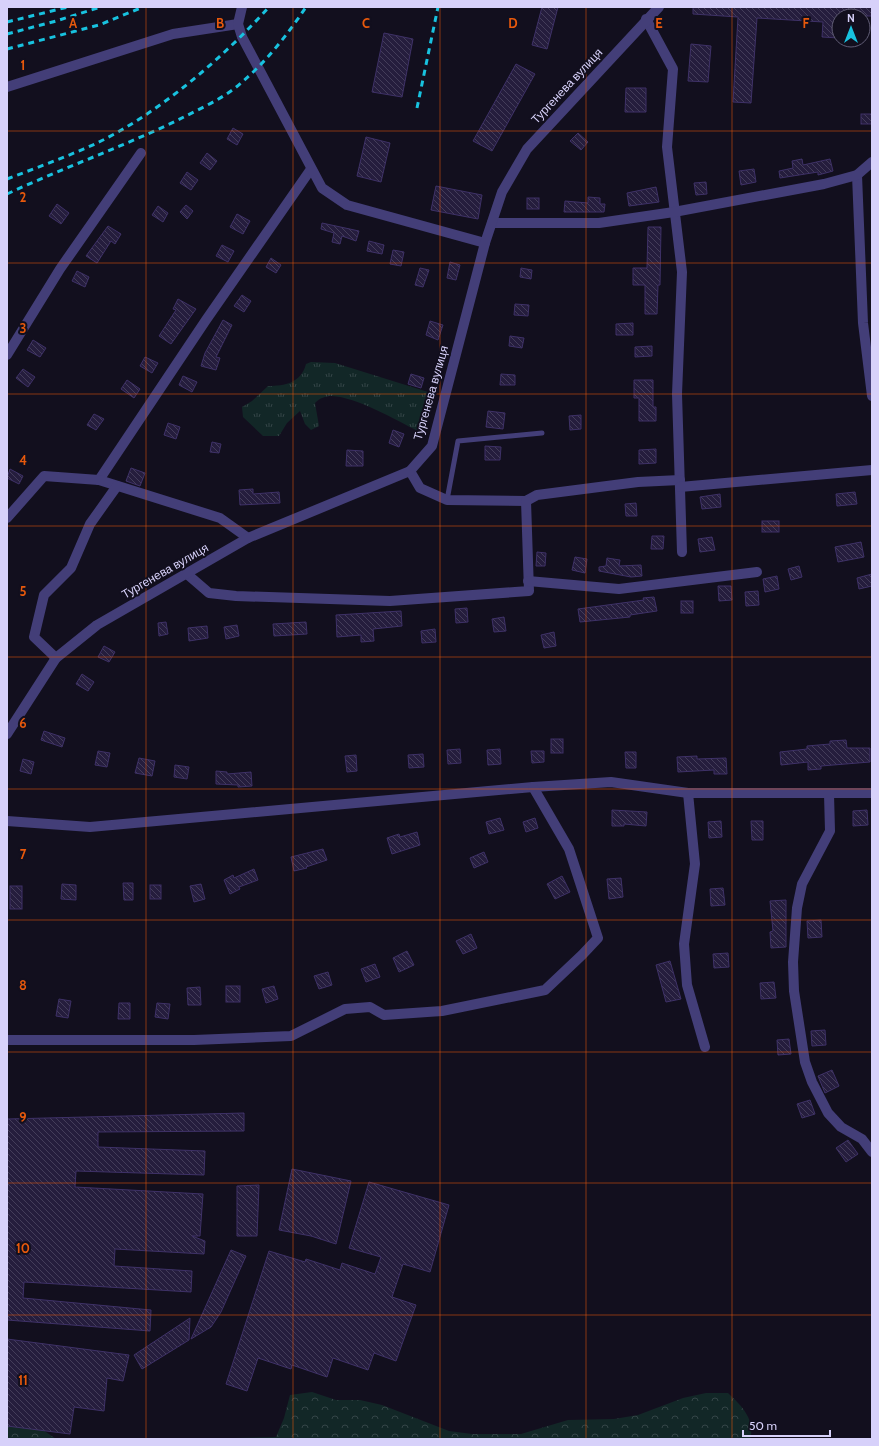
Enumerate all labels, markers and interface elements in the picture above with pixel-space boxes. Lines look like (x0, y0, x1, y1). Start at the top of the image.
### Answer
north arrow (831, 8, 871, 48)
text: N (847, 11, 855, 25)
text: A (69, 15, 78, 31)
text: B (216, 15, 224, 31)
text: C (362, 15, 370, 31)
text: D (508, 15, 518, 31)
text: E (655, 15, 663, 31)
text: F (803, 15, 810, 31)
street label: Тургенева вулиця (528, 45, 605, 127)
text: 1 (21, 57, 25, 73)
text: 2 (20, 189, 27, 205)
text: 3 (19, 320, 27, 336)
street label: Тургенева вулиця (410, 344, 451, 442)
text: 4 (19, 452, 27, 468)
street label: Тургенева вулиця (119, 540, 211, 602)
text: 5 (20, 583, 27, 599)
text: 6 (19, 715, 27, 731)
text: 7 (20, 846, 27, 862)
text: 8 (19, 977, 27, 993)
text: 9 (19, 1109, 27, 1125)
text: 10 (16, 1240, 30, 1256)
text: 11 (18, 1372, 28, 1388)
scale bar (743, 1412, 830, 1438)
text: 50 m (749, 1418, 777, 1433)

